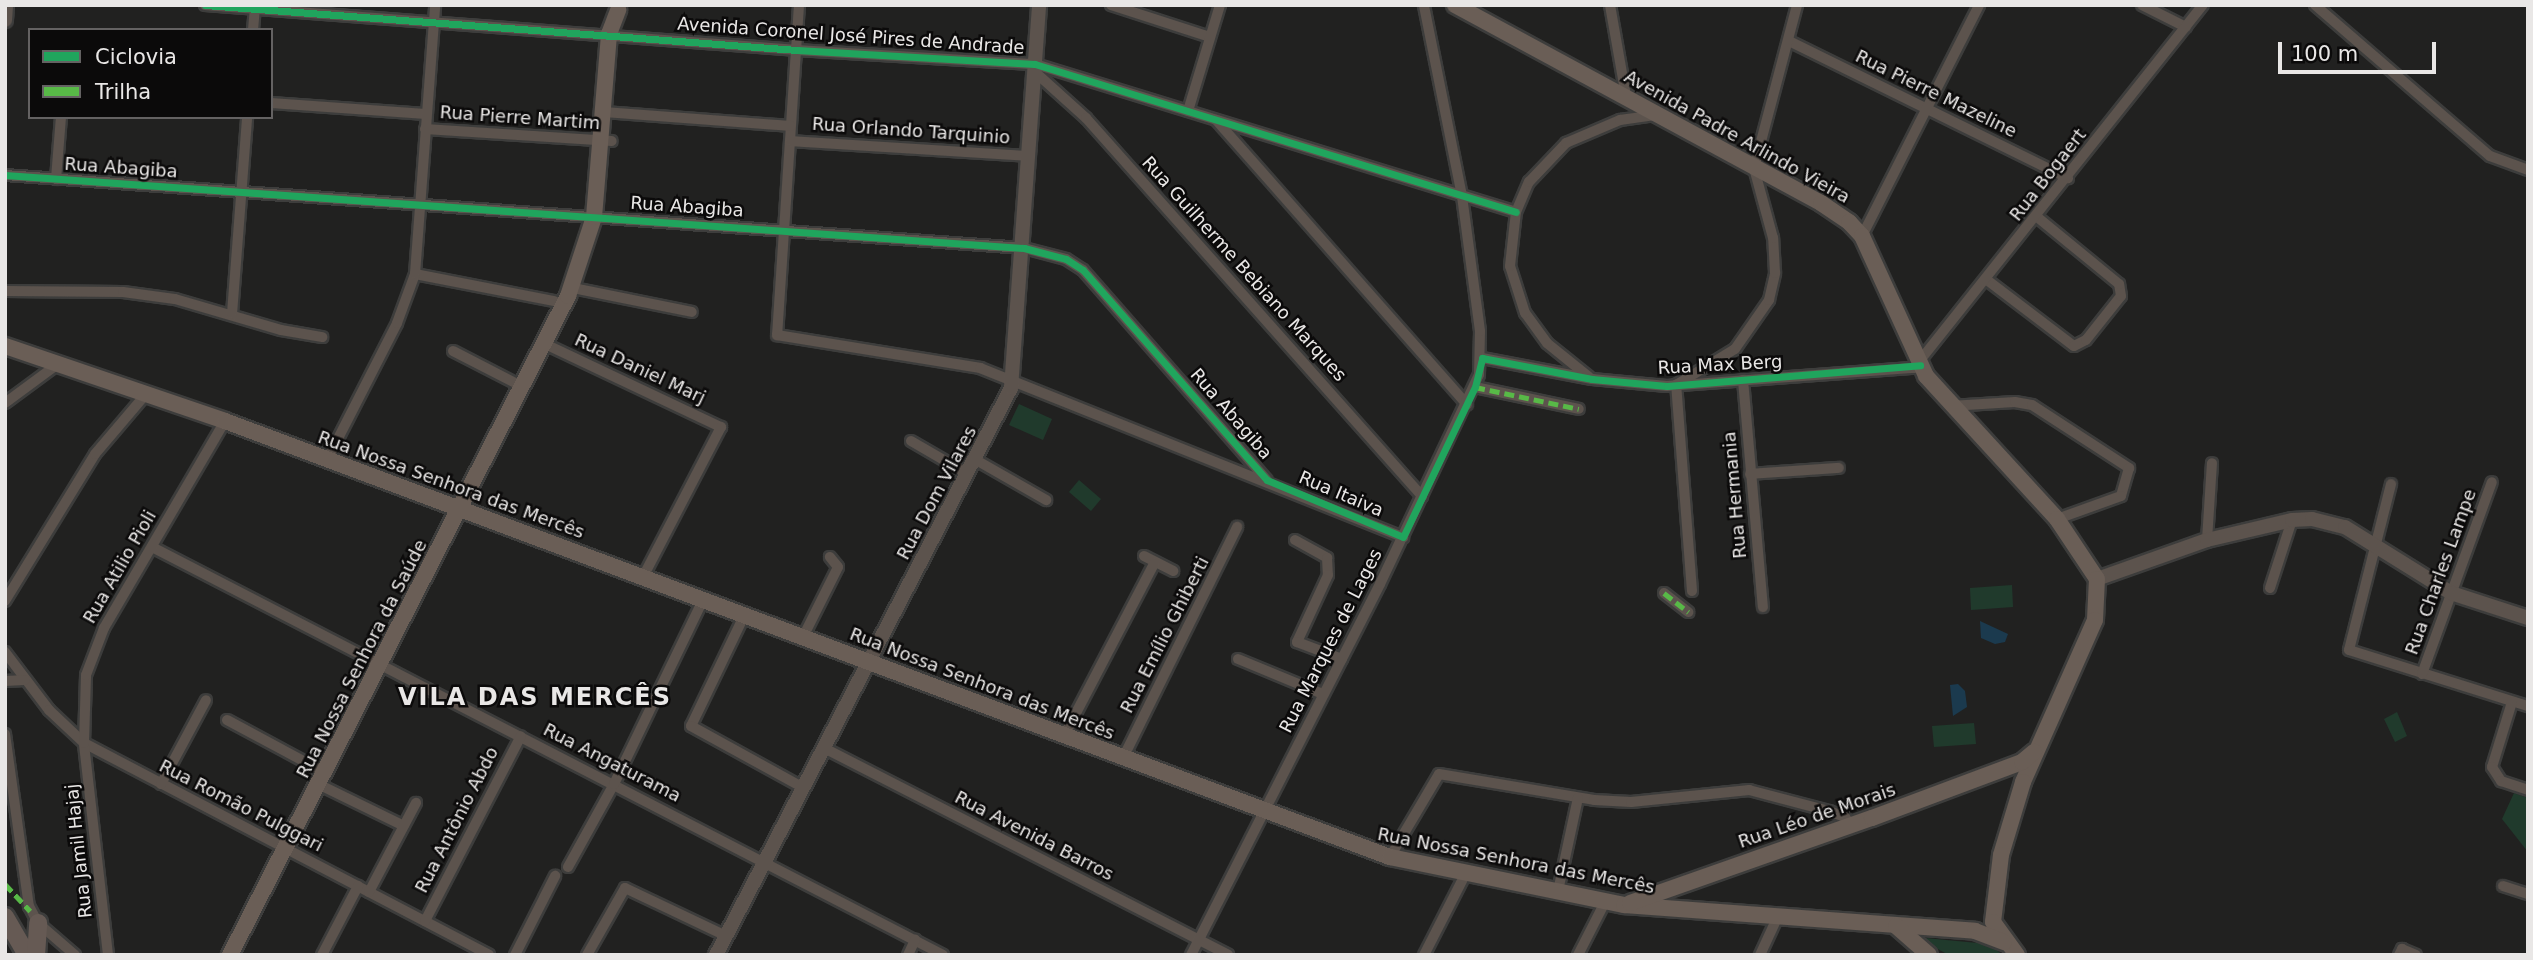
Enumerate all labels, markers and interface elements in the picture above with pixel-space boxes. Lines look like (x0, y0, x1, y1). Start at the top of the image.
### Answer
street label: Avenida Coronel José Pires de Andrade (677, 13, 1025, 59)
legend (28, 28, 273, 119)
scale bar (2281, 28, 2438, 72)
text: 100 m (2291, 42, 2358, 66)
text: Ciclovia (95, 45, 177, 69)
street label: Rua Pierre Mazeline (1852, 46, 2020, 142)
street label: Avenida Padre Arlindo Vieira (1620, 66, 1854, 208)
text: Trilha (95, 80, 151, 104)
street label: Rua Pierre Martim (439, 102, 601, 134)
street label: Rua Orlando Tarquinio (811, 113, 1011, 149)
street label: Rua Bogaert (2005, 125, 2091, 225)
street label: Rua Guilherme Bebiano Marques (1137, 152, 1351, 386)
street label: Rua Abagiba (64, 153, 178, 183)
street label: Rua Abagiba (630, 192, 744, 222)
street label: Rua Daniel Marj (571, 329, 709, 409)
street label: Rua Max Berg (1657, 351, 1783, 379)
street label: Rua Abagiba (1186, 364, 1276, 464)
street label: Rua Dom Vilares (893, 422, 981, 564)
street label: Rua Nossa Senhora das Mercês (315, 427, 587, 543)
street label: Rua Hermania (1719, 431, 1751, 559)
street label: Rua Itaiva (1295, 466, 1387, 522)
street label: Rua Charles Lampe (2401, 486, 2481, 658)
street label: Rua Atilio Pioli (79, 507, 161, 627)
street label: Rua Nossa Senhora da Saúde (292, 536, 432, 782)
street label: Rua Marques de Lages (1275, 545, 1387, 737)
street label: Rua Emílio Ghiberti (1116, 553, 1214, 717)
street label: Rua Nossa Senhora das Mercês (847, 623, 1117, 745)
district label: VILA DAS MERCÊS (400, 684, 670, 712)
street label: Rua Angaturama (540, 719, 684, 807)
street label: Rua Antônio Abdo (411, 743, 503, 897)
street label: Rua Romão Pulggari (155, 755, 327, 857)
street label: Rua Léo de Morais (1736, 779, 1898, 853)
street label: Rua Jamil Hajaj (61, 783, 97, 919)
street label: Rua Avenida Barros (951, 787, 1117, 885)
street label: Rua Nossa Senhora das Mercês (1376, 824, 1656, 898)

